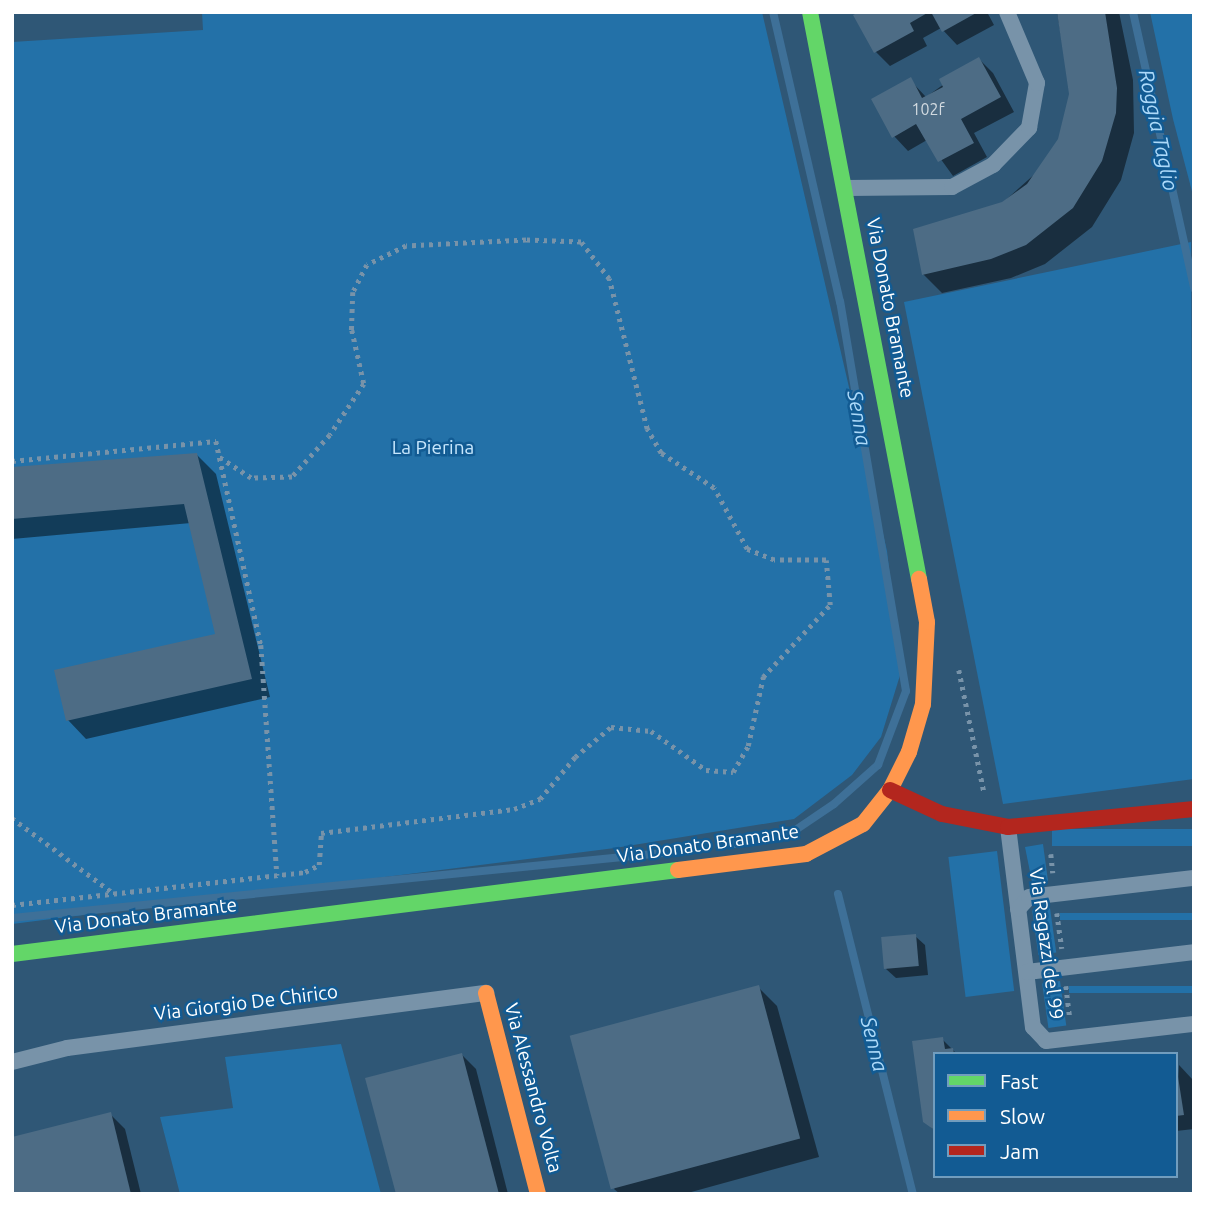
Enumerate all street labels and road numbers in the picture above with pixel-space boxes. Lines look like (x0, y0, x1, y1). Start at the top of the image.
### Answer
street label: Via Donato Bramante (861, 216, 919, 400)
street label: Via Donato Bramante (616, 820, 800, 868)
street label: Via Ragazzi del 99 (1024, 867, 1068, 1021)
street label: Via Donato Bramante (54, 894, 238, 938)
street label: Via Giorgio De Chirico (153, 980, 339, 1026)
street label: Via Alessandro Volta (499, 1001, 567, 1175)

